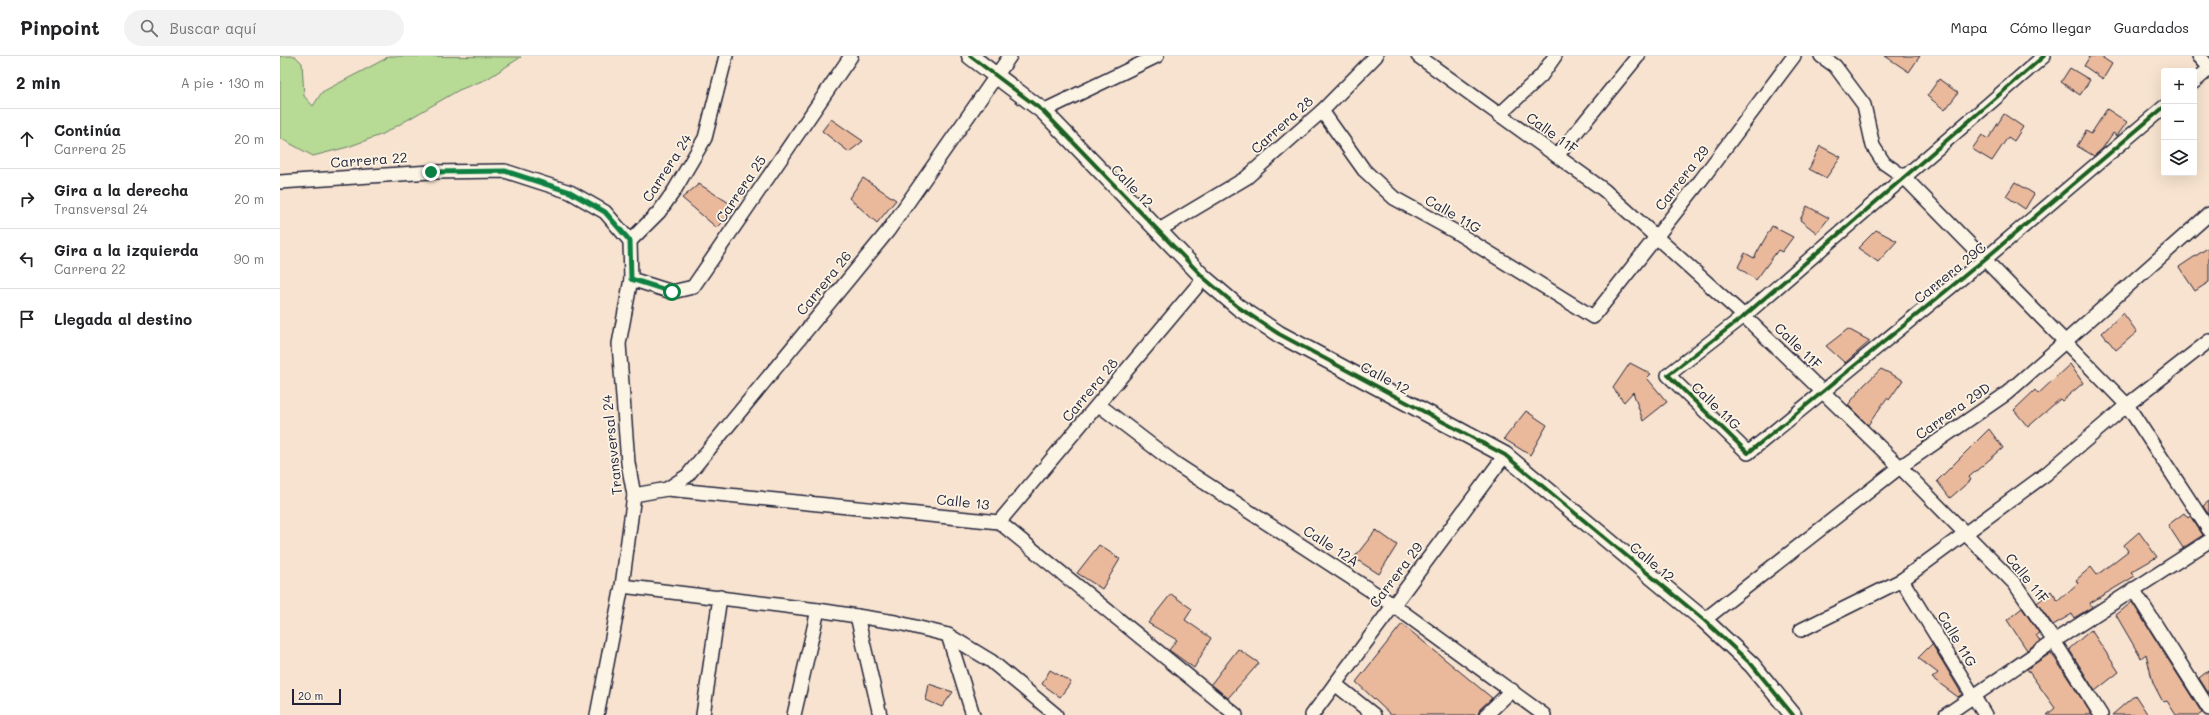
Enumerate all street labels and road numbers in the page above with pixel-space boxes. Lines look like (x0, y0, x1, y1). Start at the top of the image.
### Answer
street label: Carrera 28 (1246, 91, 1317, 158)
street label: Calle 11F (1523, 108, 1582, 158)
street label: Carrera 24 (637, 129, 696, 205)
street label: Carrera 29 (1650, 141, 1713, 214)
street label: Carrera 22 (330, 147, 408, 172)
street label: Carrera 25 (711, 151, 770, 226)
street label: Calle 12 (1107, 160, 1158, 211)
street label: Calle 11G (1422, 190, 1485, 237)
street label: Carrera 29C (1910, 238, 1990, 308)
street label: Carrera 26 (792, 246, 856, 319)
street label: Calle 11F (1770, 318, 1826, 373)
street label: Carrera 28 (1057, 354, 1122, 426)
street label: Calle 12 (1357, 357, 1413, 398)
street label: Calle 11G (1688, 377, 1745, 434)
street label: Carrera 29D (1911, 378, 1994, 443)
street label: Transversal 24 (597, 393, 626, 496)
street label: Calle 13 (936, 489, 991, 514)
street label: Calle 12A (1300, 521, 1363, 571)
street label: Calle 12 (1626, 537, 1679, 586)
street label: Carrera 29 (1365, 538, 1427, 611)
street label: Calle 11F (2001, 549, 2054, 607)
street label: Calle 11G (1933, 607, 1981, 670)

